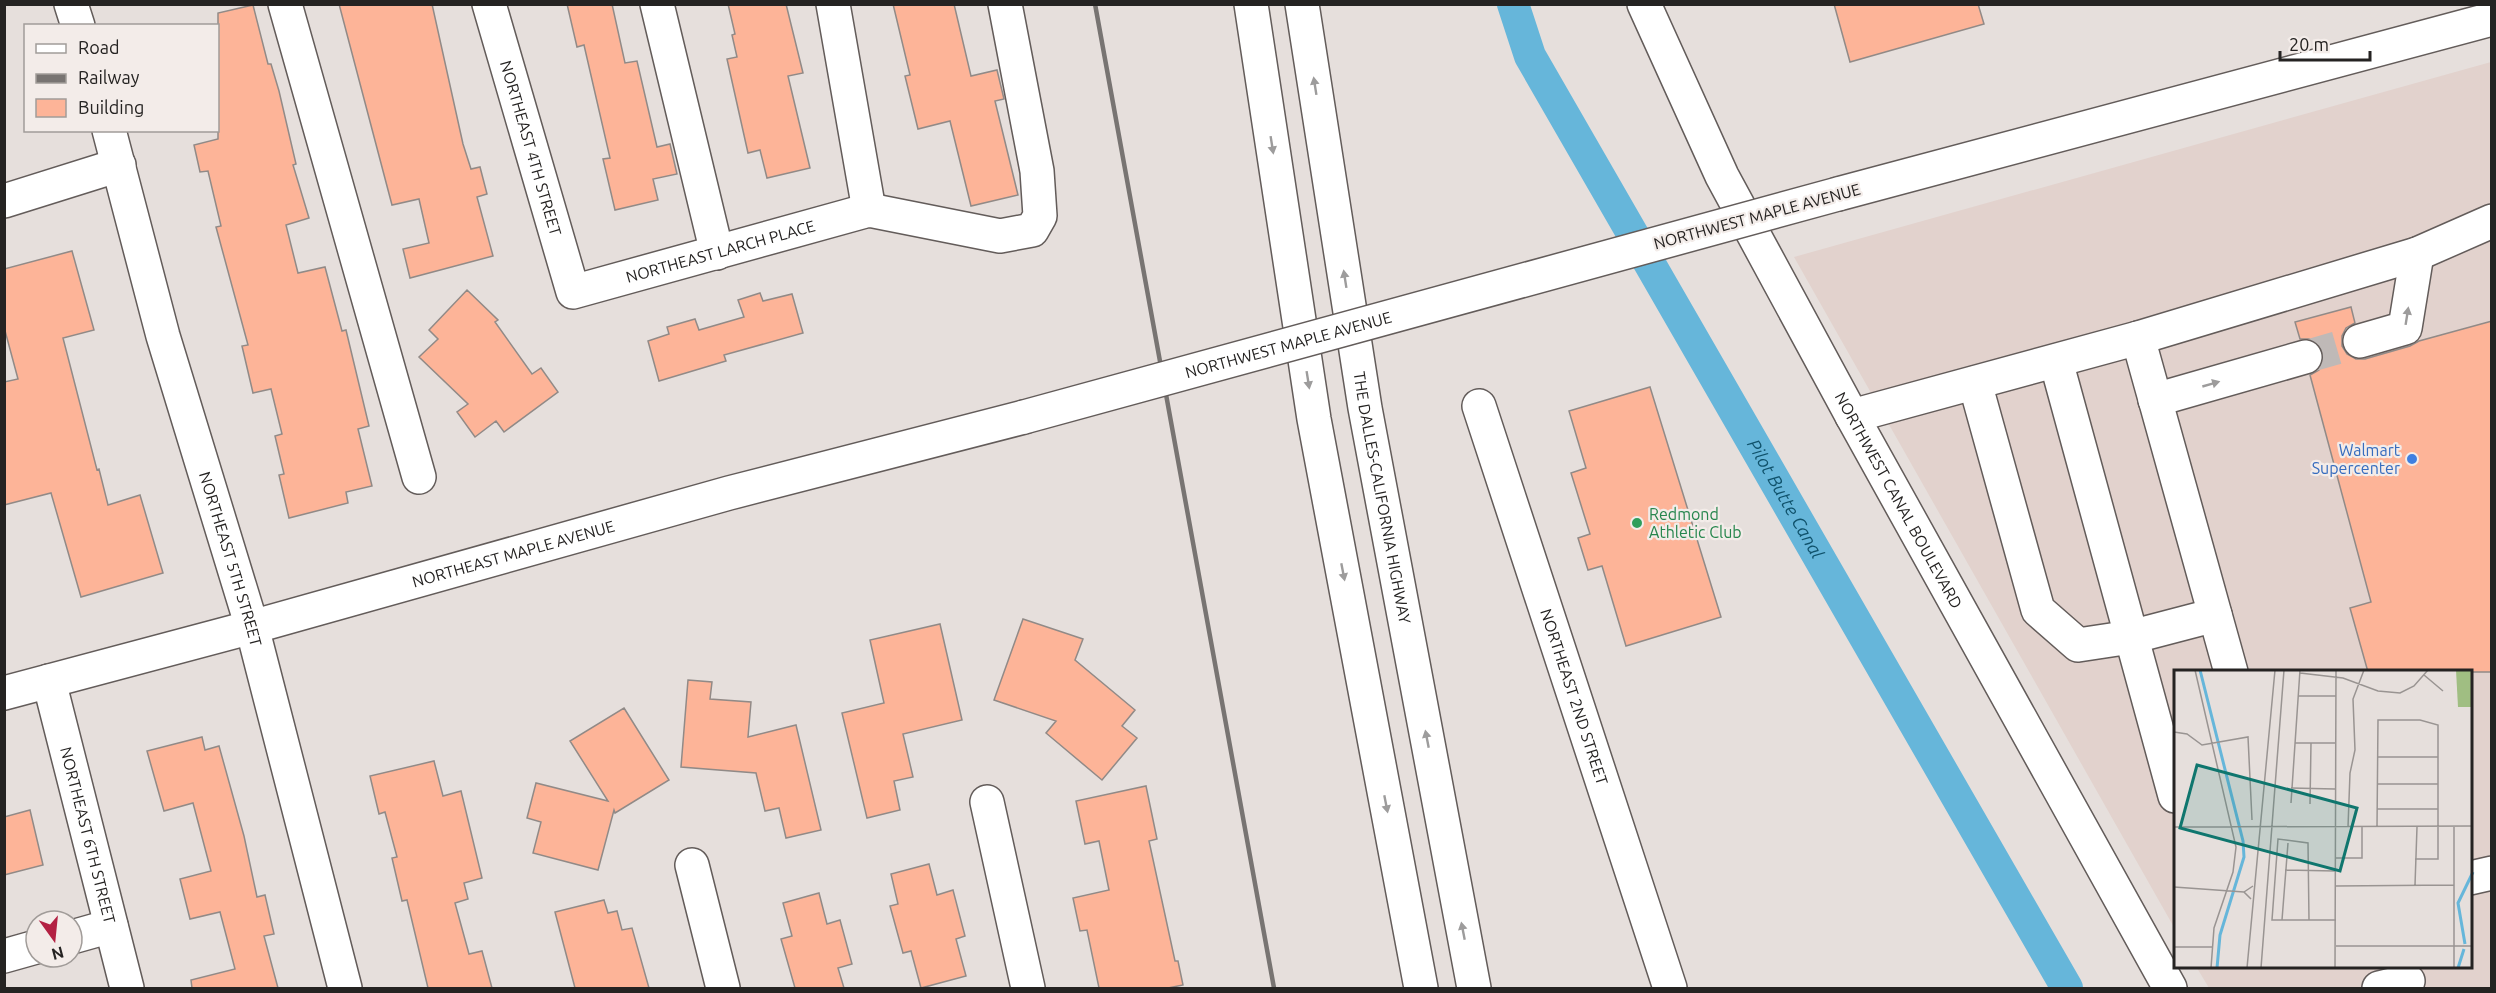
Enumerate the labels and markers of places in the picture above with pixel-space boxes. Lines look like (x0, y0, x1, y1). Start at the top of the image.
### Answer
place label: Walmart Supercenter (2312, 441, 2401, 477)
marker: Walmart Supercenter (2405, 452, 2419, 466)
place label: Redmond Athletic Club (1649, 505, 1742, 541)
marker: Redmond Athletic Club (1630, 516, 1644, 530)

